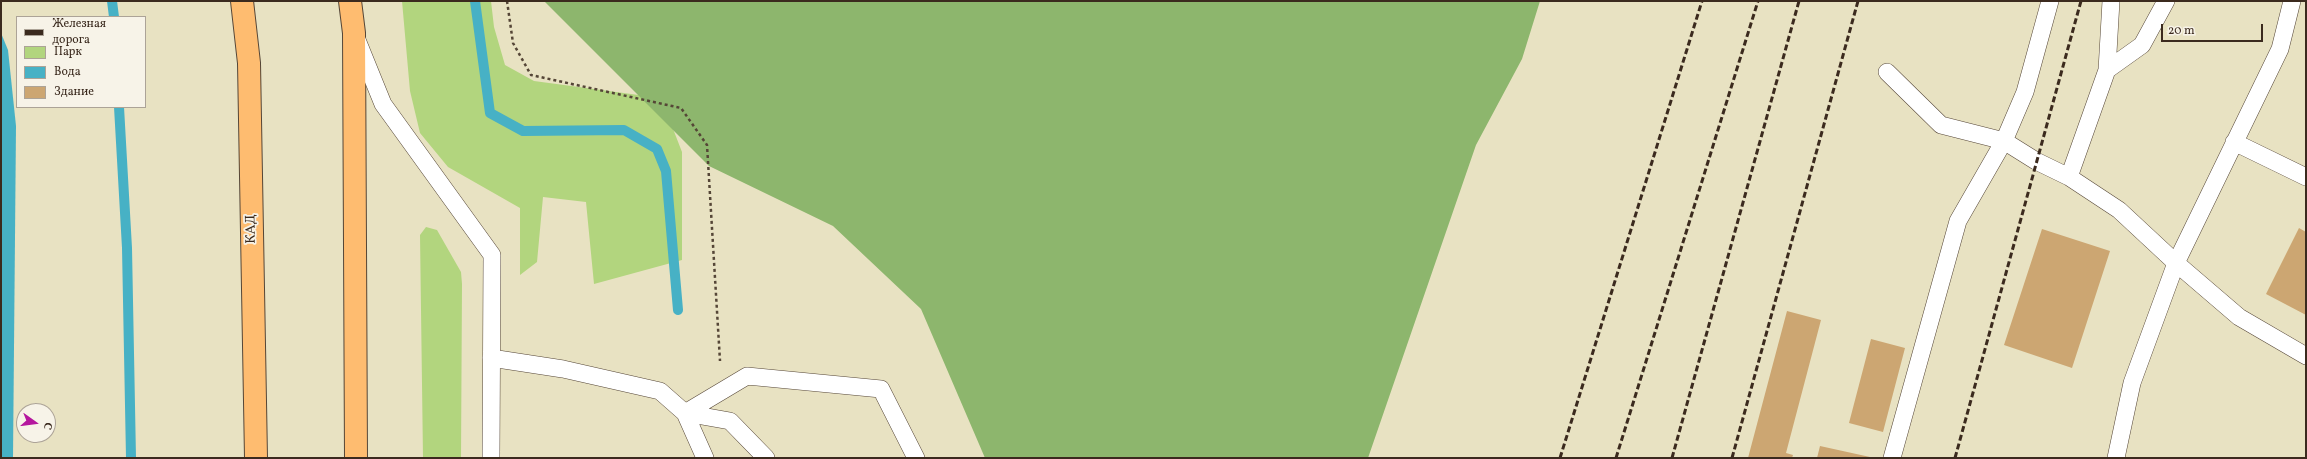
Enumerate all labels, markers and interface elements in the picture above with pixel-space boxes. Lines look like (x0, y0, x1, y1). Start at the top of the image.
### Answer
legend (16, 16, 146, 108)
text: Железная дорога (52, 16, 106, 48)
scale bar (2163, 16, 2265, 42)
text: 20 m (2168, 23, 2195, 39)
text: Парк (54, 44, 82, 60)
text: Вода (54, 64, 81, 80)
text: Здание (54, 84, 94, 100)
street label: КАД (243, 214, 261, 244)
north arrow (16, 403, 56, 443)
text: С (39, 421, 55, 431)

